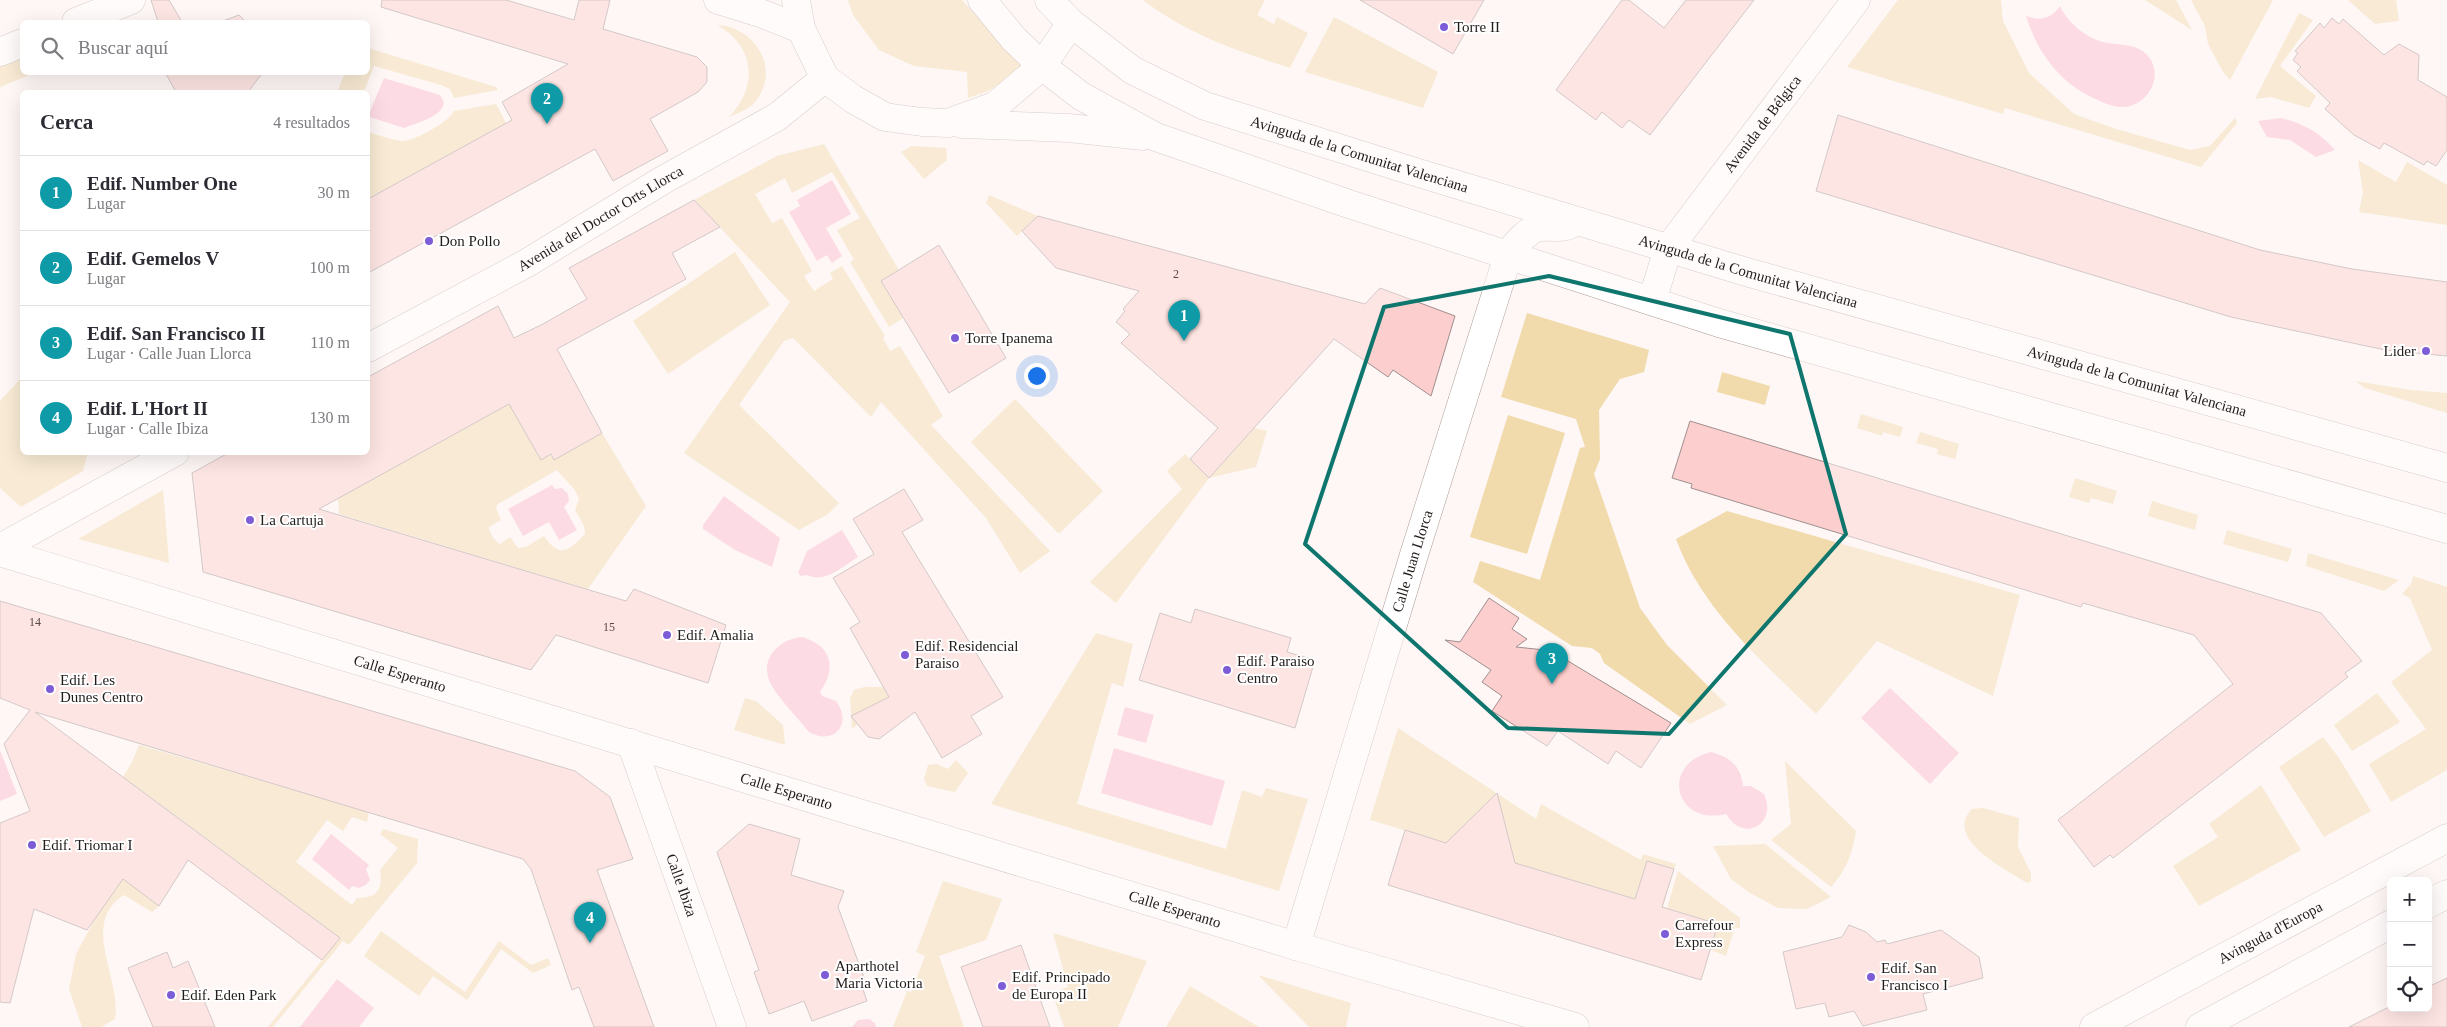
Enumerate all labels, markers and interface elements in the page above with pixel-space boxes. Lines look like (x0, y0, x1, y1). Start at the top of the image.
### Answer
place label: Torre II (1454, 19, 1500, 35)
search box (20, 20, 370, 75)
marker: Torre II (1438, 21, 1450, 33)
icon: search (38, 34, 66, 62)
text: Buscar aquí (78, 37, 168, 58)
street label: Avenida de Bélgica (1721, 72, 1804, 176)
pin: 2 (531, 83, 563, 124)
text: Cerca (40, 110, 93, 134)
street label: Avinguda de la Comunitat Valenciana (1249, 113, 1470, 196)
text: 4 resultados (273, 114, 350, 131)
street label: Avenida del Doctor Orts Llorca (515, 163, 686, 274)
text: Edif. Number One (87, 173, 237, 194)
text: 1 (52, 184, 60, 201)
text: 30 m (318, 184, 350, 201)
text: Lugar (87, 195, 125, 212)
street label: Avinguda de la Comunitat Valenciana (1637, 232, 1860, 311)
place label: Don Pollo (439, 233, 500, 249)
marker: Don Pollo (423, 235, 435, 247)
text: Edif. Gemelos V (87, 248, 219, 269)
text: 2 (52, 259, 60, 276)
text: 100 m (310, 259, 350, 276)
house number: 2 (1173, 267, 1179, 281)
text: Lugar (87, 270, 125, 287)
pin: 1 (1168, 300, 1200, 341)
text: Edif. San Francisco II (87, 323, 265, 344)
place label: Torre Ipanema (965, 330, 1053, 346)
marker: Torre Ipanema (949, 332, 961, 344)
text: 3 (52, 334, 60, 351)
text: 110 m (310, 334, 350, 351)
street label: Avinguda de la Comunitat Valenciana (2025, 343, 2249, 420)
place label: Lider (2384, 343, 2416, 359)
text: Lugar · Calle Juan Llorca (87, 345, 251, 362)
marker: Lider (2420, 345, 2432, 357)
your location (1024, 363, 1050, 389)
text: Edif. L'Hort II (87, 398, 208, 419)
text: 4 (52, 409, 60, 426)
text: 130 m (310, 409, 350, 426)
text: Lugar · Calle Ibiza (87, 420, 208, 437)
street label: Calle Juan Llorca (1389, 508, 1436, 614)
place label: La Cartuja (260, 512, 324, 528)
marker: La Cartuja (244, 514, 256, 526)
house number: 14 (29, 615, 41, 629)
house number: 15 (603, 620, 615, 634)
place label: Edif. Amalia (677, 627, 754, 643)
marker: Edif. Amalia (661, 629, 673, 641)
place label: Edif. Residencial Paraiso (915, 638, 1018, 671)
pin: 3 (1536, 643, 1568, 684)
marker: Edif. Residencial Paraiso (899, 649, 911, 661)
street label: Calle Esperanto (352, 652, 448, 695)
place label: Edif. Paraiso Centro (1237, 653, 1314, 686)
marker: Edif. Paraiso Centro (1221, 664, 1233, 676)
place label: Edif. Les Dunes Centro (60, 672, 143, 705)
marker: Edif. Les Dunes Centro (44, 683, 56, 695)
street label: Calle Esperanto (738, 770, 834, 813)
place label: Edif. Triomar I (42, 837, 132, 853)
marker: Edif. Triomar I (26, 839, 38, 851)
street label: Calle Ibiza (663, 852, 700, 919)
map controls (2387, 877, 2432, 1012)
button: + (2387, 877, 2432, 922)
street label: Calle Esperanto (1127, 888, 1223, 931)
street label: Avinguda d'Europa (2216, 898, 2325, 967)
pin: 4 (574, 902, 606, 943)
place label: Carrefour Express (1675, 917, 1733, 950)
button: − (2387, 922, 2432, 967)
marker: Carrefour Express (1659, 928, 1671, 940)
place label: Aparthotel Maria Victoria (835, 958, 923, 991)
place label: Edif. San Francisco I (1881, 960, 1948, 993)
button: locate (2387, 967, 2432, 1012)
marker: Aparthotel Maria Victoria (819, 969, 831, 981)
place label: Edif. Principado de Europa II (1012, 969, 1110, 1002)
marker: Edif. San Francisco I (1865, 971, 1877, 983)
marker: Edif. Principado de Europa II (996, 980, 1008, 992)
place label: Edif. Eden Park (181, 987, 277, 1003)
marker: Edif. Eden Park (165, 989, 177, 1001)

